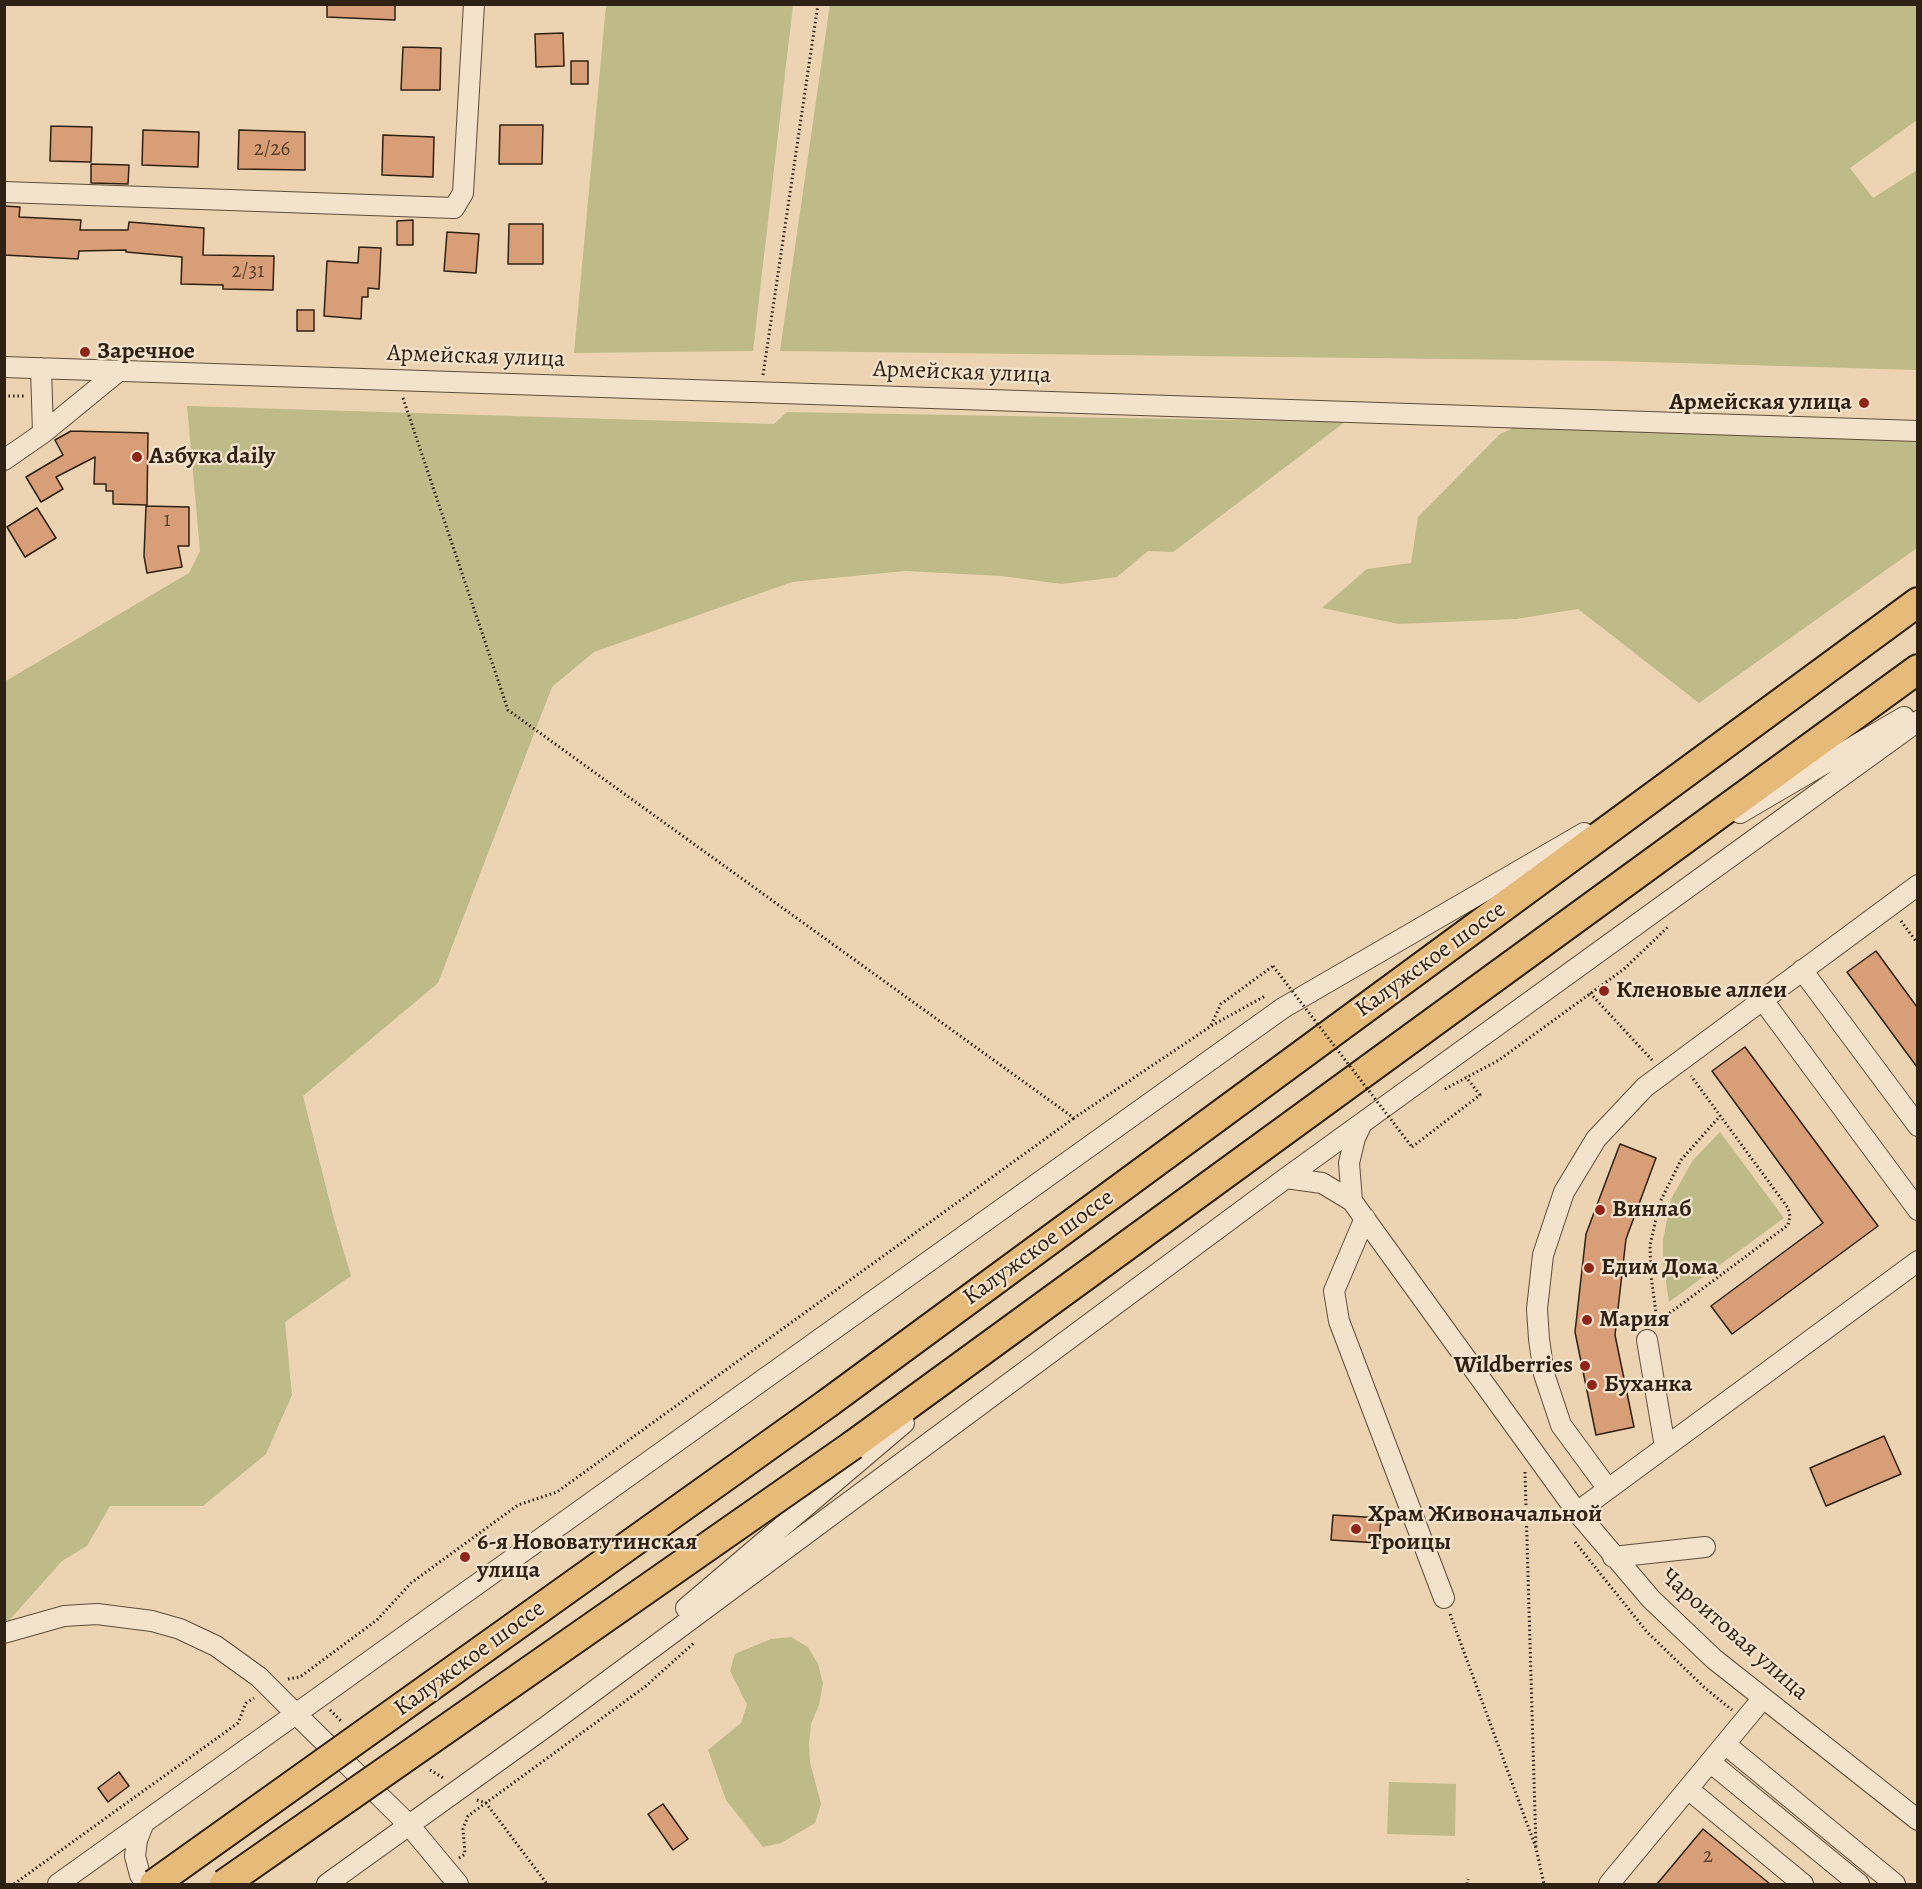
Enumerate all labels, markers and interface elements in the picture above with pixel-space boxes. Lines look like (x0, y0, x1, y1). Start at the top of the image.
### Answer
house number: 2/26 (254, 137, 290, 163)
house number: 2/31 (232, 259, 264, 285)
place label: Заречное (97, 338, 195, 366)
street label: Армейская улица (386, 339, 566, 375)
marker: Заречное (78, 345, 92, 359)
street label: Армейская улица (872, 355, 1052, 391)
place label: Армейская улица (1669, 389, 1852, 417)
marker: Армейская улица (1857, 396, 1871, 410)
place label: Азбука daily (149, 443, 275, 471)
marker: Азбука daily (130, 450, 144, 464)
house number: 1 (163, 508, 171, 534)
street label: Калужское шоссе (1350, 896, 1512, 1024)
place label: Кленовые аллеи (1616, 977, 1787, 1005)
marker: Кленовые аллеи (1597, 984, 1611, 998)
street label: Калужское шоссе (958, 1184, 1120, 1312)
place label: Винлаб (1612, 1196, 1692, 1224)
marker: Винлаб (1593, 1203, 1607, 1217)
place label: Едим Дома (1601, 1254, 1718, 1282)
marker: Едим Дома (1582, 1261, 1596, 1275)
place label: Мария (1599, 1306, 1670, 1334)
marker: Мария (1580, 1313, 1594, 1327)
place label: Wildberries (1454, 1352, 1573, 1380)
marker: Wildberries (1578, 1359, 1592, 1373)
place label: Буханка (1604, 1371, 1692, 1399)
marker: Буханка (1585, 1378, 1599, 1392)
place label: Храм Живоначальной Троицы (1368, 1501, 1602, 1557)
marker: Храм Живоначальной Троицы (1349, 1522, 1363, 1536)
place label: 6-я Нововатутинская улица (477, 1529, 697, 1585)
marker: 6-я Нововатутинская улица (458, 1550, 472, 1564)
street label: Чароитовая улица (1654, 1563, 1814, 1707)
street label: Калужское шоссе (389, 1595, 551, 1723)
house number: 2 (1703, 1844, 1713, 1870)

